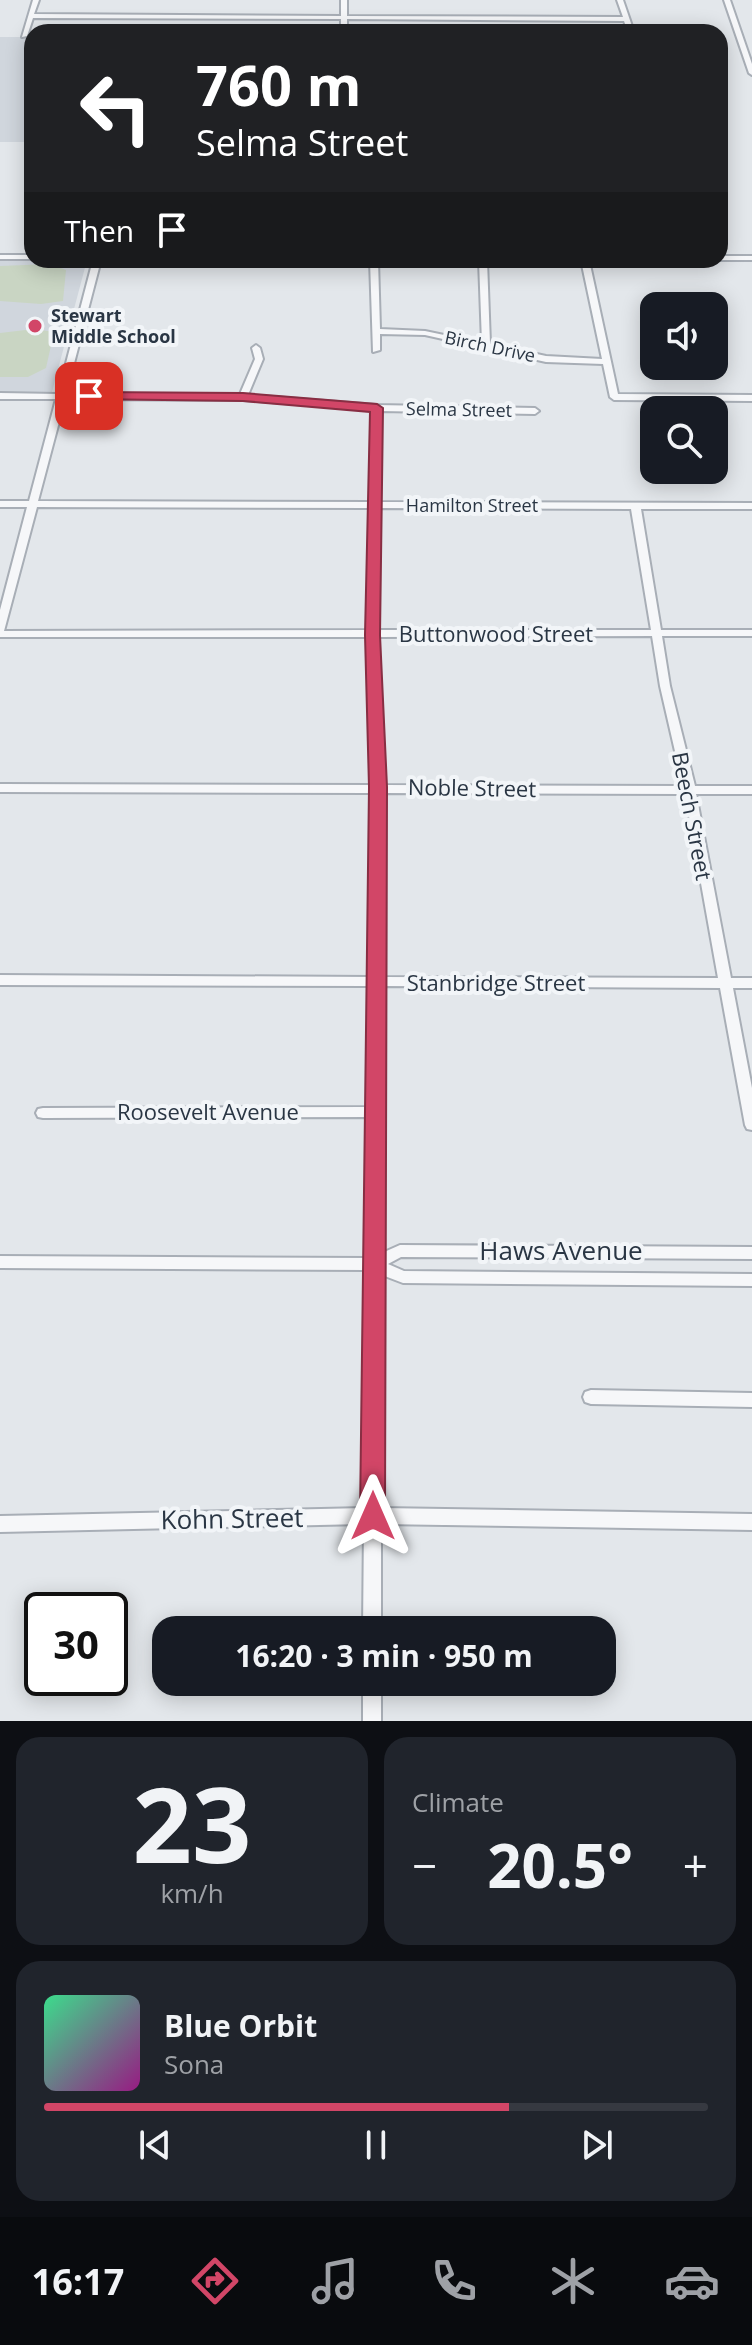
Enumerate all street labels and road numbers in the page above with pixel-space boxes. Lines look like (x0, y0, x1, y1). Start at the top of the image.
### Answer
street label: Birch Drive (443, 325, 538, 367)
street label: Selma Street (406, 396, 512, 422)
street label: Hamilton Street (406, 493, 538, 517)
street label: Buttonwood Street (399, 618, 593, 648)
street label: Beech Street (666, 749, 720, 883)
street label: Noble Street (408, 771, 537, 803)
street label: Stanbridge Street (407, 967, 585, 997)
street label: Roosevelt Avenue (117, 1096, 299, 1126)
street label: Haws Avenue (479, 1232, 643, 1268)
street label: Kohn Street (160, 1499, 304, 1537)

